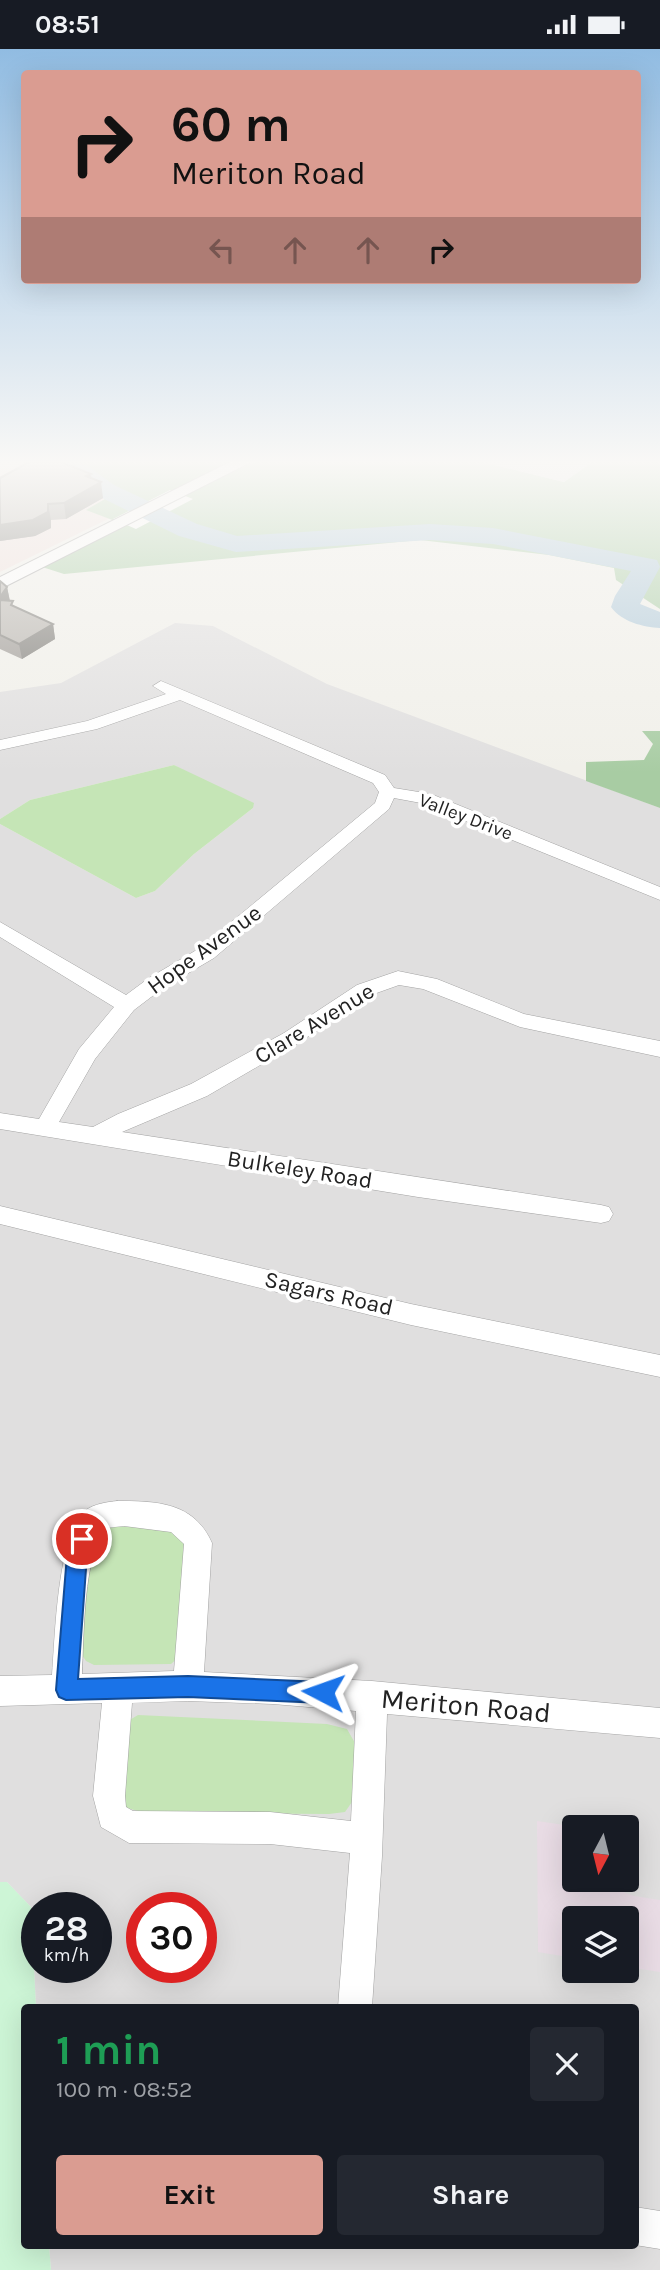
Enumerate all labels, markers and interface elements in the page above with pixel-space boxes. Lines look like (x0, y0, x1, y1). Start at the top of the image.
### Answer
text: 08:51 (35, 9, 100, 40)
text: 60 m (171, 96, 291, 153)
icon: right (56, 98, 147, 189)
text: Meriton Road (171, 155, 366, 192)
icon: left (203, 231, 241, 269)
icon: ahead (276, 231, 314, 269)
icon: ahead (349, 231, 387, 269)
icon: right (422, 231, 460, 269)
street label: Valley Drive (416, 789, 516, 845)
street label: Hope Avenue (142, 899, 267, 1000)
street label: Clare Avenue (250, 977, 379, 1070)
street label: Bulkeley Road (225, 1145, 375, 1194)
street label: Sagars Road (262, 1266, 396, 1321)
pin (52, 1509, 112, 1569)
icon: arrive (63, 1520, 101, 1558)
position arrow (286, 1655, 360, 1729)
street label: Meriton Road (380, 1682, 552, 1729)
north arrow (562, 1815, 639, 1892)
map controls (562, 1815, 639, 1983)
speed limit sign: 30 (126, 1892, 217, 1983)
button: layers (562, 1906, 639, 1983)
text: 28 (45, 1908, 88, 1949)
text: km/h (44, 1944, 89, 1966)
text: 1 min (56, 2025, 161, 2075)
button: close (530, 2027, 604, 2101)
text: 100 m · 08:52 (56, 2076, 192, 2103)
button: Exit (56, 2155, 323, 2235)
button: Share (337, 2155, 604, 2235)

